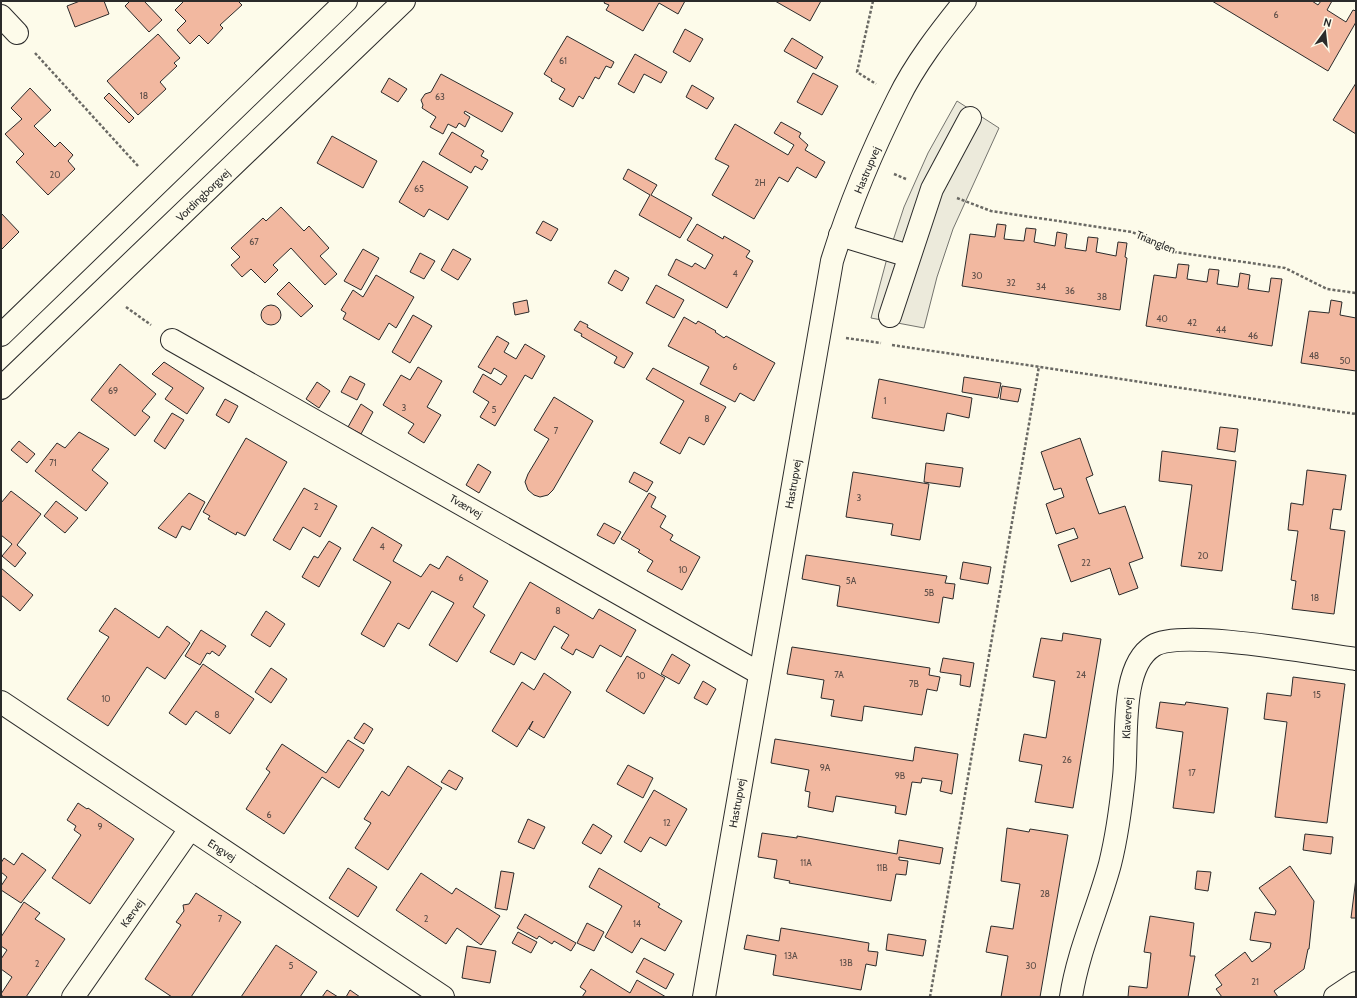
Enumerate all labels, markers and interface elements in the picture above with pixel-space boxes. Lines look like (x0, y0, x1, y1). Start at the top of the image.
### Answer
house number: 6 (1273, 9, 1279, 20)
north arrow (1305, 12, 1345, 52)
text: N (1322, 15, 1333, 30)
house number: 61 (559, 55, 567, 66)
house number: 18 (140, 90, 148, 101)
house number: 63 (435, 91, 445, 102)
street label: Hastrupvej (851, 144, 883, 196)
street label: Vordingborgvej (173, 166, 233, 224)
house number: 20 (50, 169, 61, 180)
house number: 2H (754, 177, 766, 188)
house number: 65 (414, 183, 424, 194)
street label: Trianglen (1134, 227, 1178, 257)
house number: 67 (249, 236, 259, 247)
house number: 4 (732, 268, 738, 279)
house number: 30 (971, 270, 983, 281)
house number: 32 (1006, 277, 1016, 288)
house number: 34 (1036, 281, 1046, 292)
house number: 36 (1065, 285, 1075, 296)
house number: 38 (1097, 291, 1107, 302)
house number: 40 (1156, 313, 1168, 324)
house number: 42 (1187, 317, 1197, 328)
house number: 44 (1216, 324, 1226, 335)
house number: 46 (1248, 330, 1258, 341)
house number: 48 (1309, 350, 1319, 361)
house number: 50 (1339, 355, 1351, 366)
house number: 6 (732, 361, 738, 372)
house number: 69 (108, 385, 118, 396)
house number: 1 (884, 395, 887, 406)
house number: 3 (402, 402, 407, 413)
house number: 5 (492, 404, 497, 415)
house number: 8 (704, 413, 710, 424)
house number: 7 (554, 425, 559, 436)
house number: 71 (49, 457, 57, 468)
street label: Hastrupvej (782, 458, 804, 510)
street label: Tværvej (447, 491, 485, 521)
house number: 3 (857, 492, 862, 503)
house number: 2 (314, 501, 319, 512)
house number: 4 (379, 541, 385, 552)
house number: 20 (1198, 550, 1209, 561)
house number: 22 (1081, 557, 1091, 568)
house number: 10 (678, 564, 688, 575)
house number: 6 (458, 572, 464, 583)
house number: 5A (846, 575, 857, 586)
house number: 5B (924, 587, 935, 598)
house number: 18 (1311, 592, 1319, 603)
house number: 8 (555, 605, 561, 616)
house number: 7A (834, 669, 844, 680)
house number: 24 (1076, 669, 1086, 680)
house number: 10 (636, 670, 646, 681)
house number: 7B (909, 678, 920, 689)
house number: 15 (1313, 689, 1321, 700)
house number: 10 (101, 693, 111, 704)
street label: Klavervej (1119, 697, 1135, 739)
house number: 8 (214, 709, 220, 720)
house number: 26 (1062, 754, 1072, 765)
house number: 9A (820, 762, 831, 773)
house number: 17 (1188, 767, 1196, 778)
house number: 9B (895, 770, 906, 781)
street label: Hastrupvej (726, 777, 748, 829)
house number: 6 (266, 809, 272, 820)
house number: 12 (663, 817, 671, 828)
house number: 9 (97, 821, 103, 832)
street label: Engvej (205, 836, 239, 864)
house number: 11A (800, 857, 812, 868)
house number: 11B (876, 862, 888, 873)
house number: 28 (1040, 888, 1050, 899)
street label: Kærvej (117, 896, 147, 930)
house number: 7 (218, 913, 223, 924)
house number: 2 (424, 913, 429, 924)
house number: 14 (633, 918, 641, 929)
house number: 13A (784, 950, 798, 961)
house number: 13B (839, 957, 853, 968)
house number: 2 (35, 958, 40, 969)
house number: 5 (289, 960, 294, 971)
house number: 30 (1025, 960, 1037, 971)
house number: 21 (1251, 976, 1259, 987)

